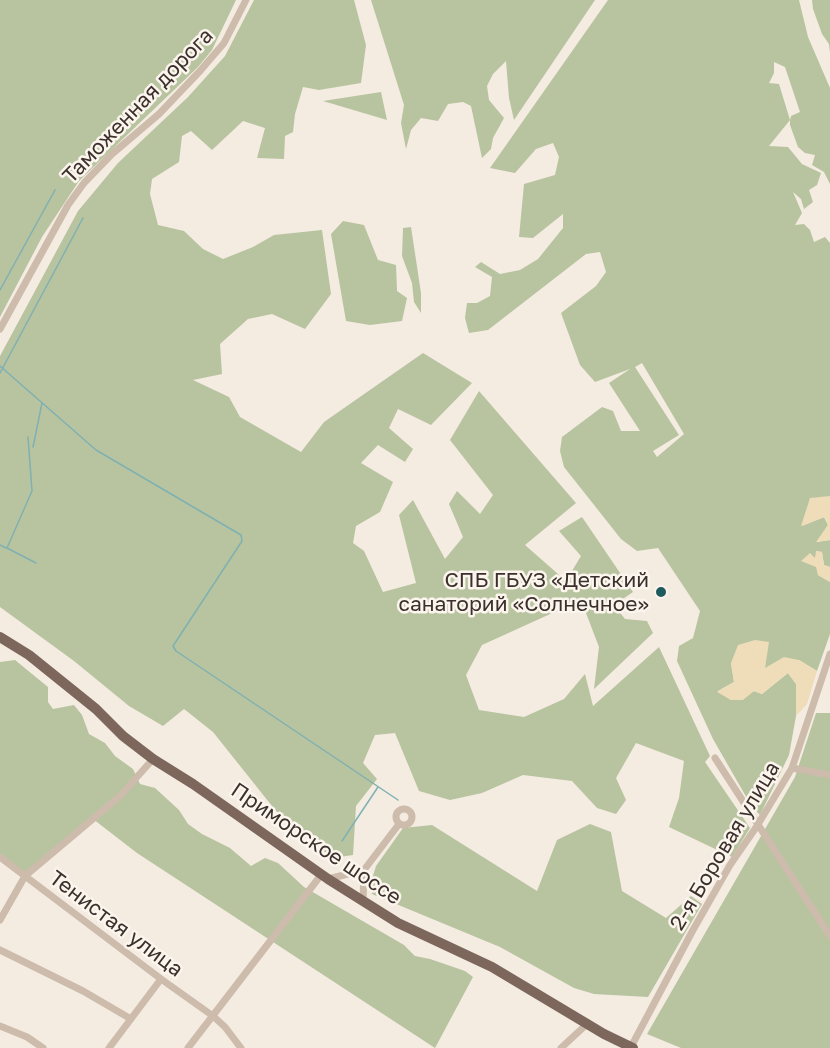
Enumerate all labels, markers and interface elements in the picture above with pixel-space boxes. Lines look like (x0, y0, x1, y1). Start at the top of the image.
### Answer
street label: Таможенная дорога (58, 23, 218, 189)
place label: СПБ ГБУЗ «Детский санаторий «Солнечное» (398, 567, 649, 617)
marker: СПБ ГБУЗ «Детский санаторий «Солнечное» (654, 585, 668, 599)
street label: 2-я Боровая улица (665, 757, 785, 935)
street label: Приморское шоссе (226, 778, 406, 910)
street label: Тенистая улица (44, 866, 188, 982)

